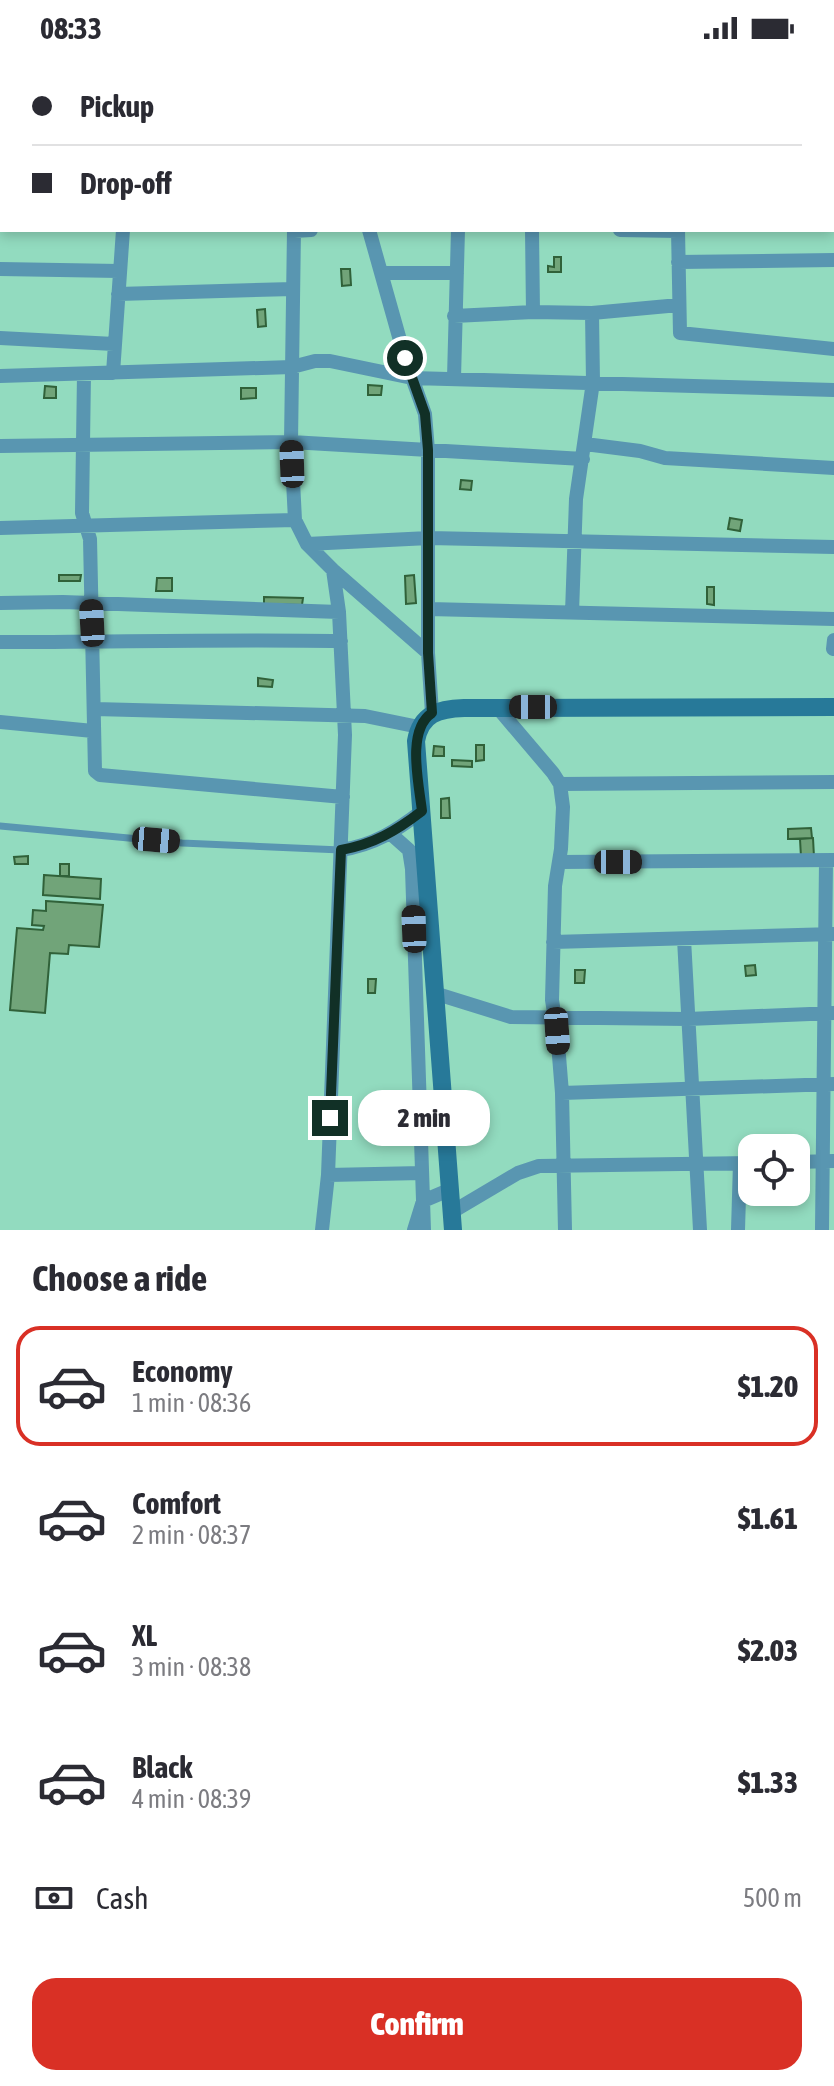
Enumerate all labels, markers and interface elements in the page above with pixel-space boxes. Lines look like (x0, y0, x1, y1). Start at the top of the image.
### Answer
text: 08:33 (40, 11, 102, 45)
text: Pickup (80, 89, 154, 123)
text: Drop-off (80, 166, 172, 200)
route start (387, 340, 423, 376)
car (279, 440, 305, 488)
car (79, 598, 105, 648)
car (509, 695, 557, 719)
car (131, 826, 181, 854)
car (594, 850, 642, 874)
car (401, 905, 427, 953)
car (543, 1006, 571, 1056)
callout: 2 min (358, 1090, 490, 1146)
route end (312, 1100, 348, 1136)
text: 2 min (397, 1103, 451, 1133)
map controls (738, 1134, 810, 1206)
button: locate (738, 1134, 810, 1206)
text: Choose a ride (32, 1257, 207, 1299)
icon: car (36, 1350, 108, 1422)
text: Economy (132, 1354, 233, 1388)
text: $1.20 (738, 1369, 798, 1403)
text: 1 min · 08:36 (132, 1388, 251, 1418)
icon: car (36, 1482, 108, 1554)
text: Comfort (132, 1486, 221, 1520)
text: $1.61 (738, 1501, 798, 1535)
text: 2 min · 08:37 (132, 1520, 251, 1550)
icon: car (36, 1614, 108, 1686)
text: XL (132, 1618, 157, 1652)
text: $2.03 (738, 1633, 798, 1667)
text: 3 min · 08:38 (132, 1652, 251, 1682)
icon: car (36, 1746, 108, 1818)
text: Black (132, 1750, 192, 1784)
text: $1.33 (738, 1765, 798, 1799)
text: 4 min · 08:39 (132, 1784, 251, 1814)
icon: cash (32, 1876, 76, 1920)
text: Cash (96, 1881, 149, 1915)
text: 500 m (743, 1883, 802, 1913)
button: Confirm (32, 1978, 802, 2070)

